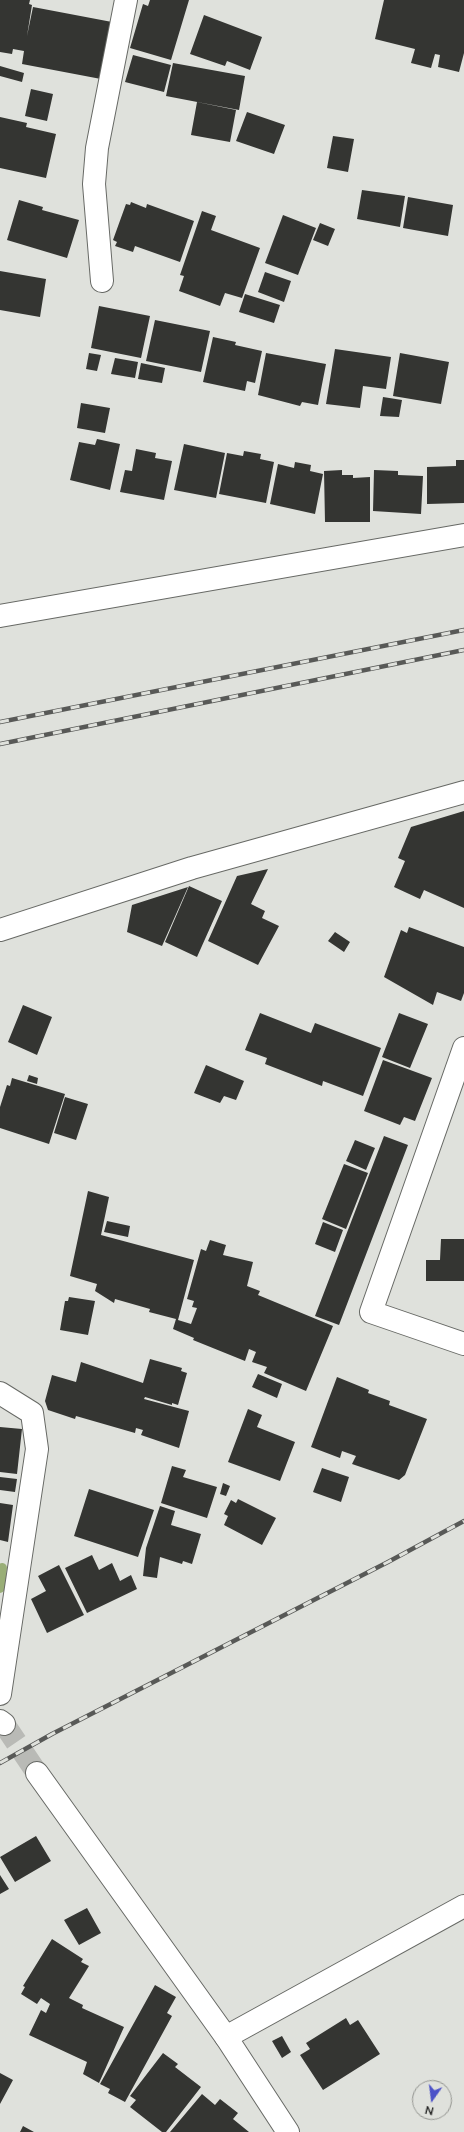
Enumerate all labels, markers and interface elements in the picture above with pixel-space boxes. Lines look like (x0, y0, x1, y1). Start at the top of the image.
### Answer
north arrow (412, 2080, 452, 2120)
text: N (424, 2104, 435, 2118)

